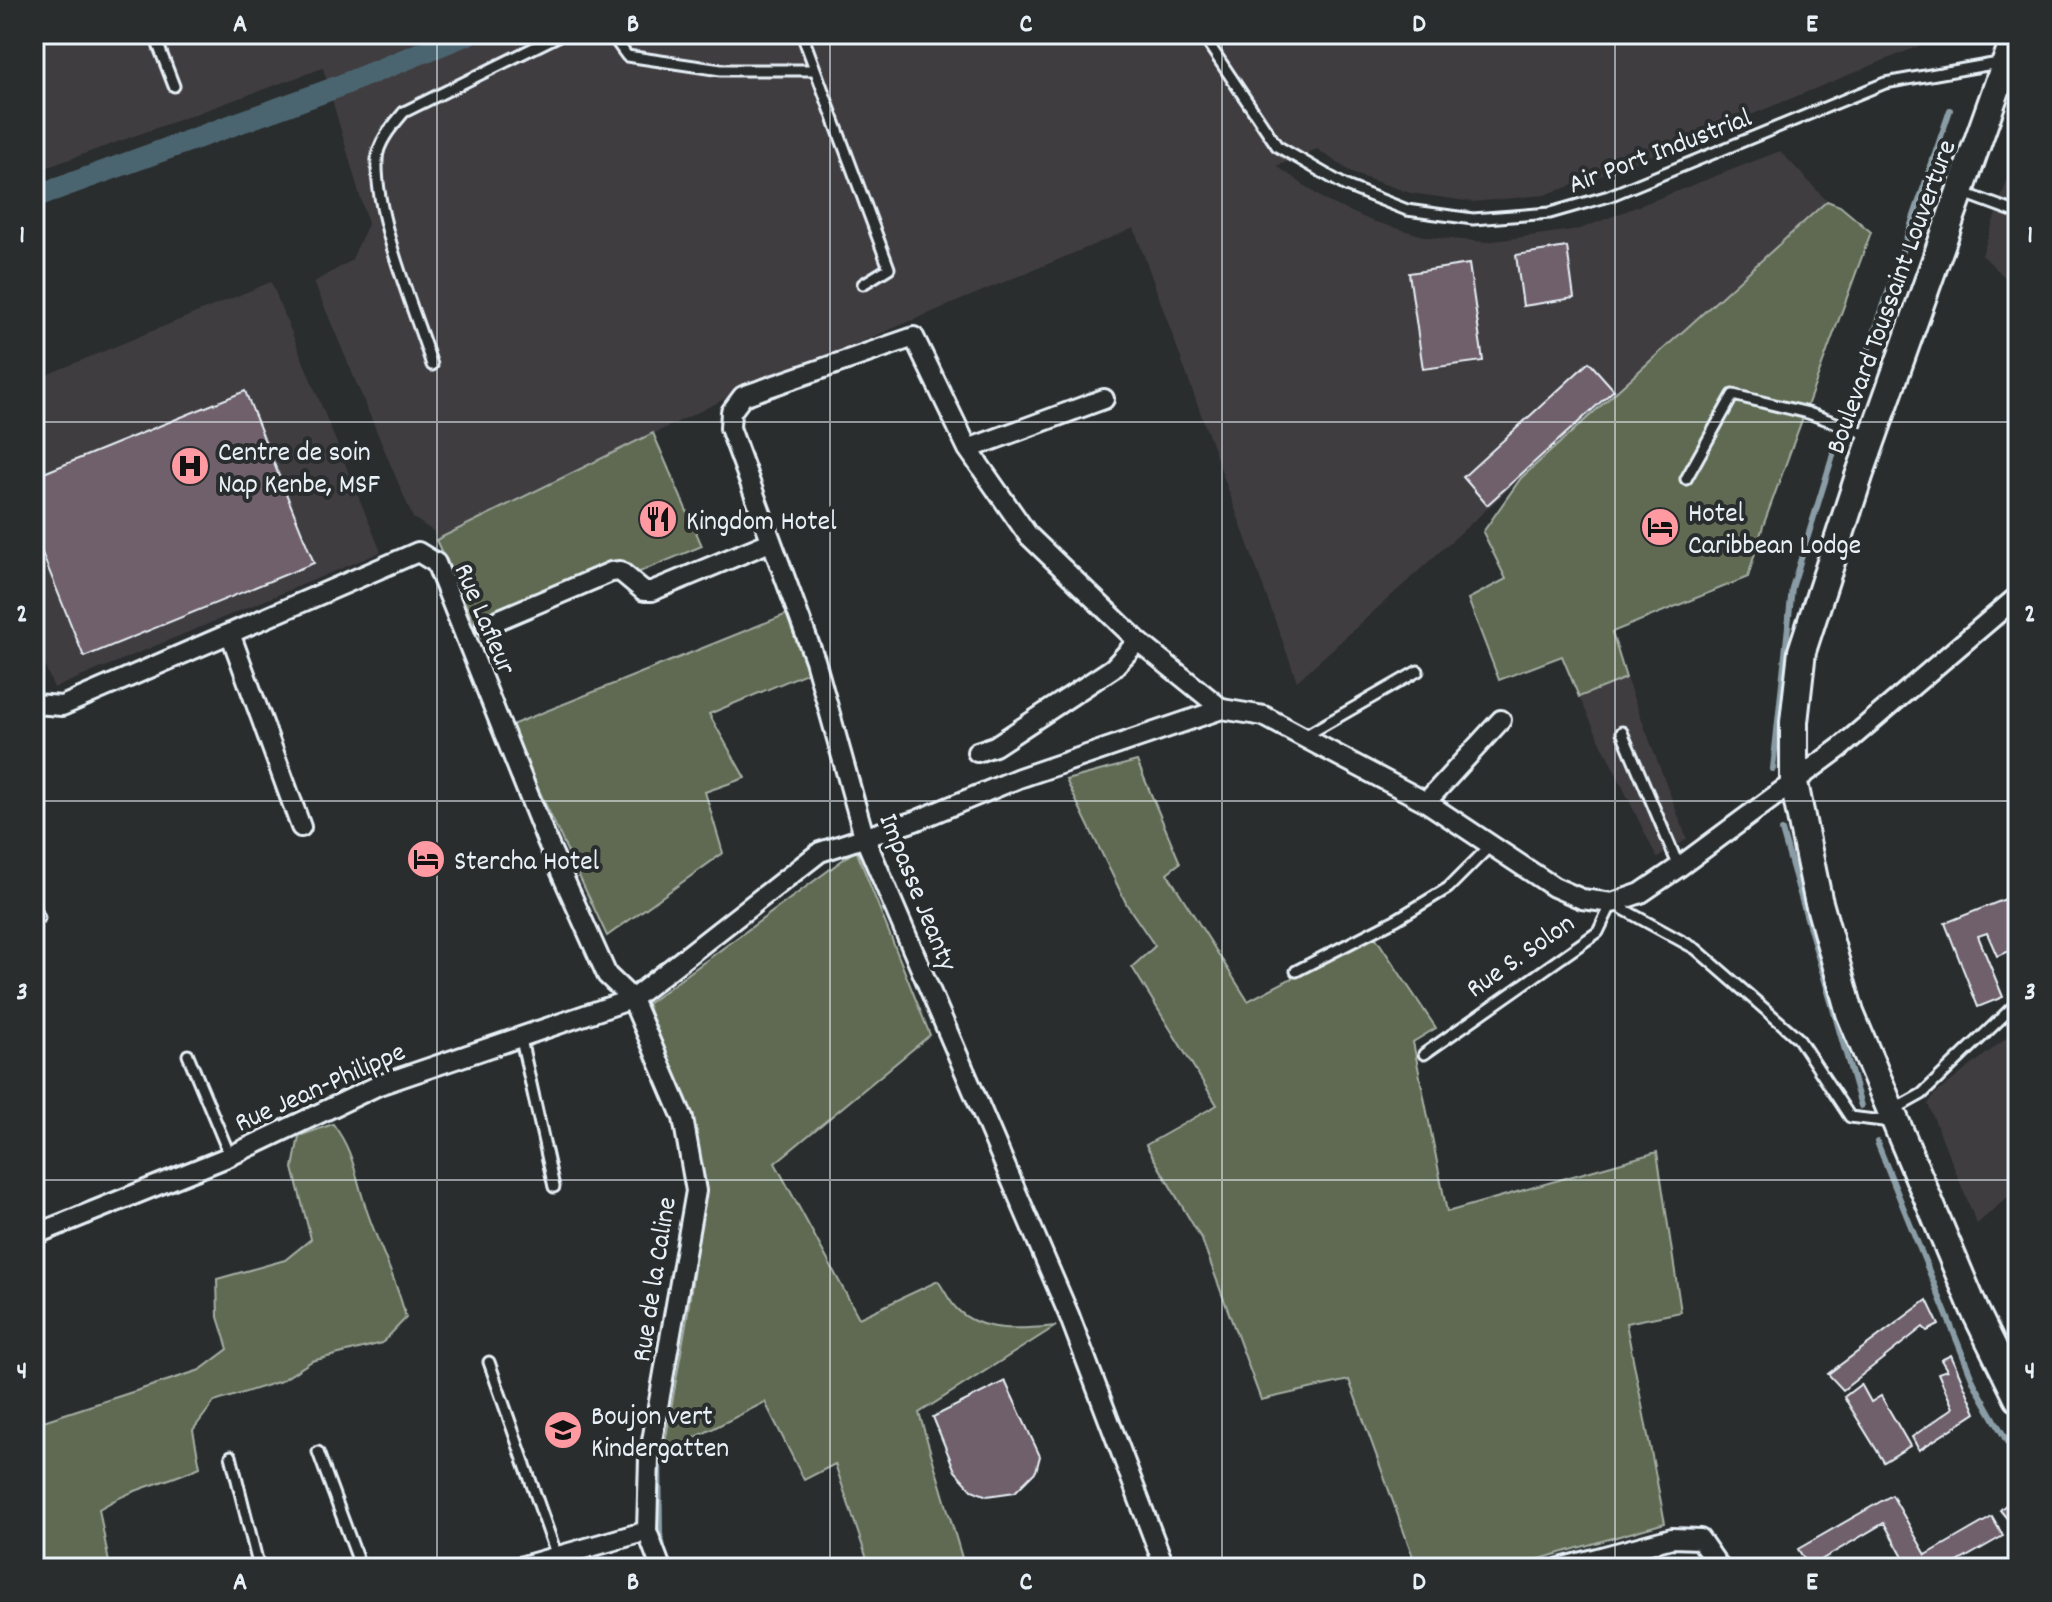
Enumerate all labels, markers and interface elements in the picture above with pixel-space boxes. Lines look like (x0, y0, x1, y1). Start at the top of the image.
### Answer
text: A (233, 7, 247, 44)
text: B (627, 7, 639, 44)
text: C (1020, 7, 1033, 44)
text: D (1412, 7, 1426, 44)
text: E (1806, 7, 1818, 44)
street label: Air Port Industrial (1563, 100, 1759, 207)
street label: Boulevard Toussaint Louverture (1818, 135, 1969, 460)
text: 1 (19, 218, 25, 255)
text: 1 (2027, 218, 2033, 255)
place label: Centre de soin Nap Kenbe, MSF (218, 435, 380, 507)
hospital icon: Centre de soin Nap Kenbe, MSF (169, 445, 211, 487)
place label: Hotel Caribbean Lodge (1688, 496, 1861, 568)
restaurant icon: Kingdom Hotel (637, 498, 679, 540)
place label: Kingdom Hotel (686, 504, 837, 544)
hotel icon: Hotel Caribbean Lodge (1639, 506, 1681, 548)
street label: Rue Lafleur (441, 558, 524, 683)
text: 2 (16, 597, 28, 634)
text: 2 (2024, 597, 2036, 634)
street label: Impasse Jeanty (866, 808, 965, 978)
hotel icon: Stercha Hotel (405, 838, 447, 880)
place label: Stercha Hotel (454, 844, 599, 884)
street label: Rue S. Solon (1459, 906, 1584, 1010)
text: 3 (16, 975, 28, 1012)
text: 3 (2024, 975, 2036, 1012)
street label: Rue Jean-Philippe (229, 1034, 413, 1145)
street label: Rue de la Caline (624, 1194, 690, 1365)
text: 4 (17, 1354, 27, 1391)
text: 4 (2025, 1354, 2035, 1391)
place label: Boujon vert Kindergatten (591, 1399, 729, 1471)
school or university icon: Boujon vert Kindergatten (542, 1409, 584, 1451)
text: A (233, 1565, 247, 1602)
text: B (627, 1565, 639, 1602)
text: C (1020, 1565, 1033, 1602)
text: D (1412, 1565, 1426, 1602)
text: E (1806, 1565, 1818, 1602)

